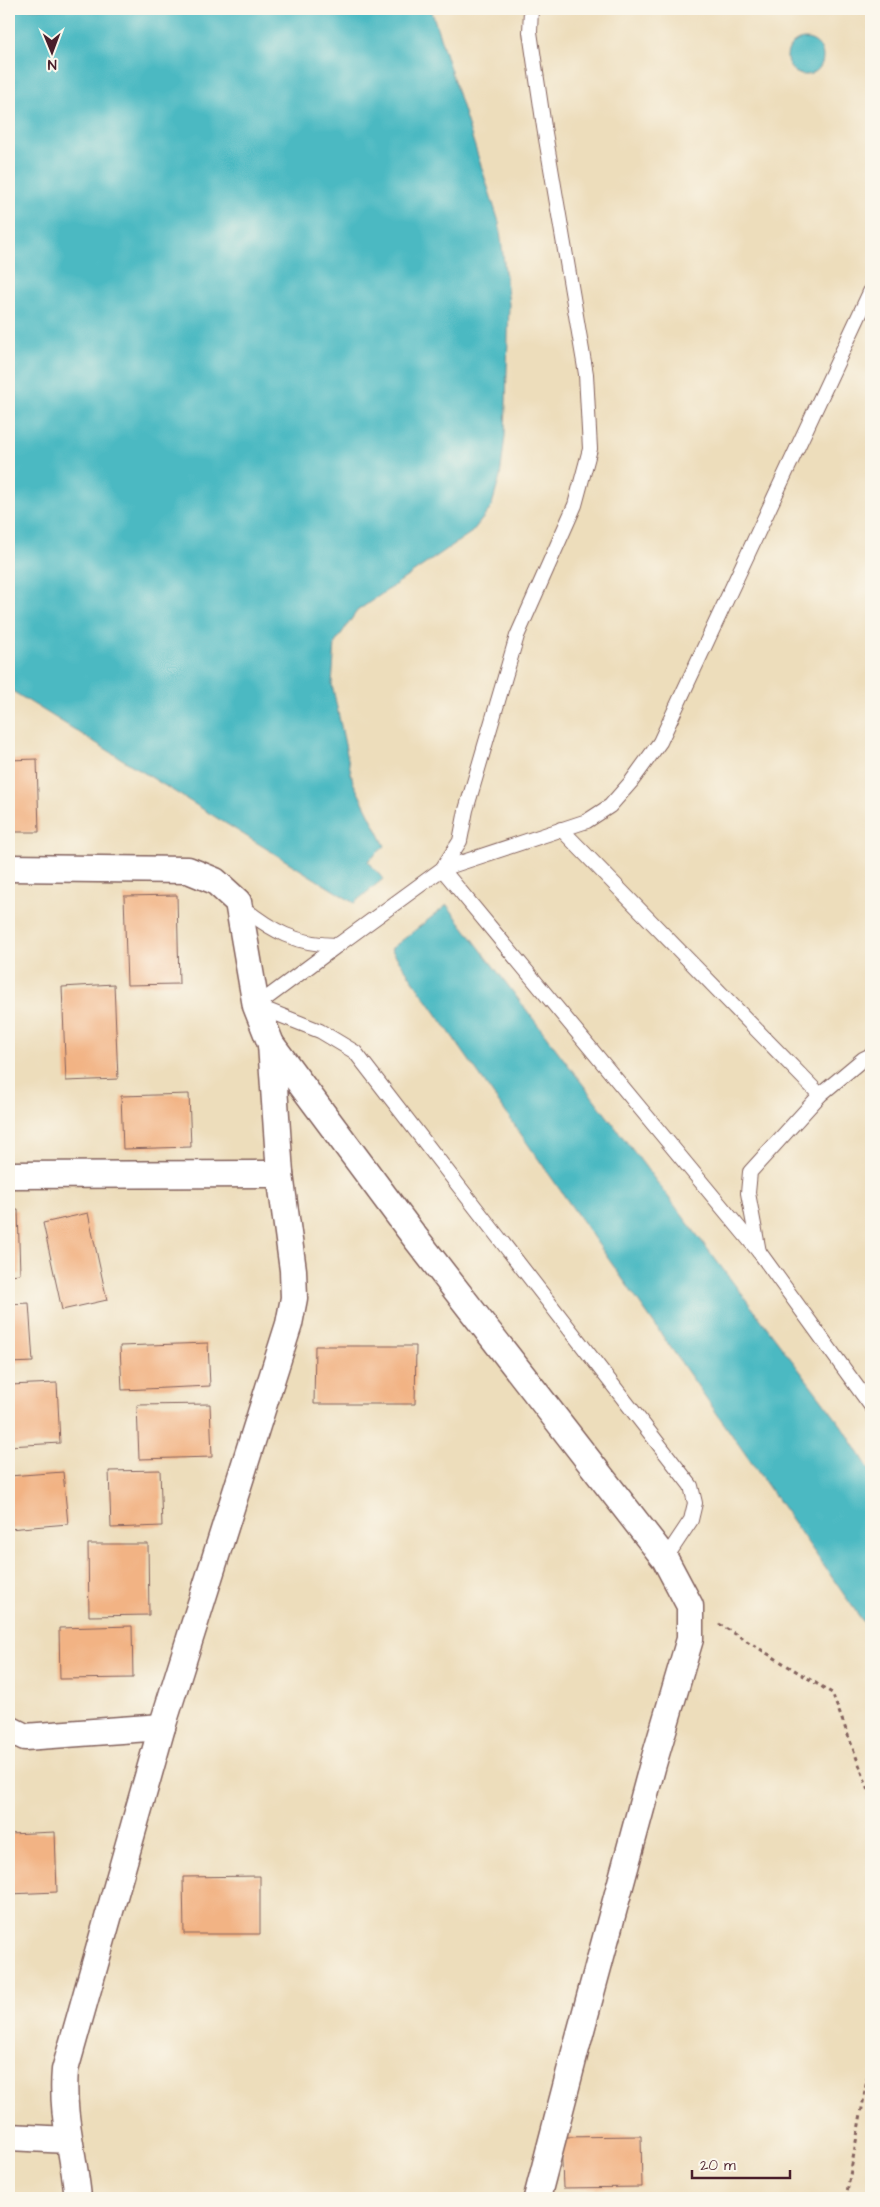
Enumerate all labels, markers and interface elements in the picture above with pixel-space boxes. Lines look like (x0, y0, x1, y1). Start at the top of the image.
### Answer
north arrow (28, 28, 78, 78)
text: N (47, 54, 57, 74)
scale bar (692, 2147, 790, 2179)
text: 20 m (700, 2155, 736, 2176)

